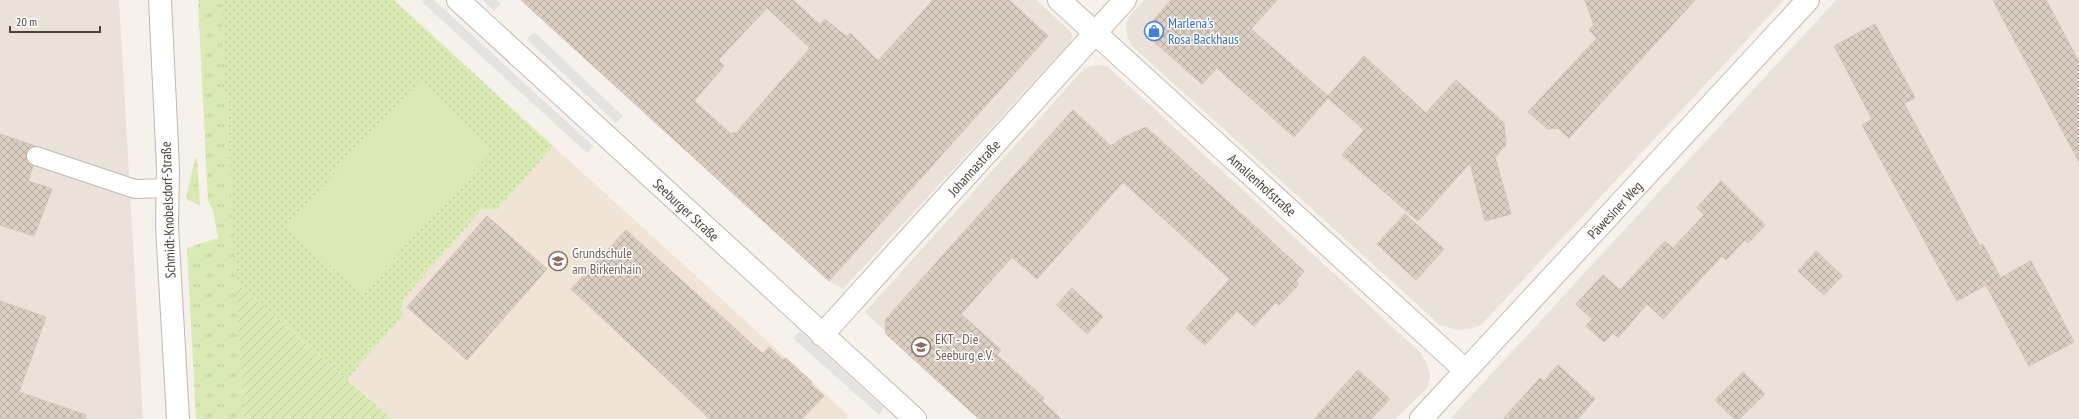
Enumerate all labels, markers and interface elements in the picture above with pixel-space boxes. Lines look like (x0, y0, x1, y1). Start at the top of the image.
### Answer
scale bar (10, 8, 100, 34)
text: 20 m (16, 14, 37, 29)
place label: Marlena's Rosa Backhaus (1168, 14, 1239, 48)
shop icon: Marlena's Rosa Backhaus (1143, 20, 1165, 42)
street label: Johannastraße (943, 136, 1004, 201)
street label: Schmidt-Knobelsdorf-Straße (157, 141, 179, 279)
street label: Amalienhofstraße (1224, 150, 1300, 221)
street label: Seeburger Straße (649, 175, 723, 245)
street label: Päwesiner Weg (1584, 177, 1646, 243)
place label: Grundschule am Birkenhain (572, 244, 641, 278)
school or university icon: Grundschule am Birkenhain (547, 250, 569, 272)
place label: EKT - Die Seeburg e.V. (935, 330, 993, 364)
school or university icon: EKT - Die Seeburg e.V. (910, 336, 932, 358)

